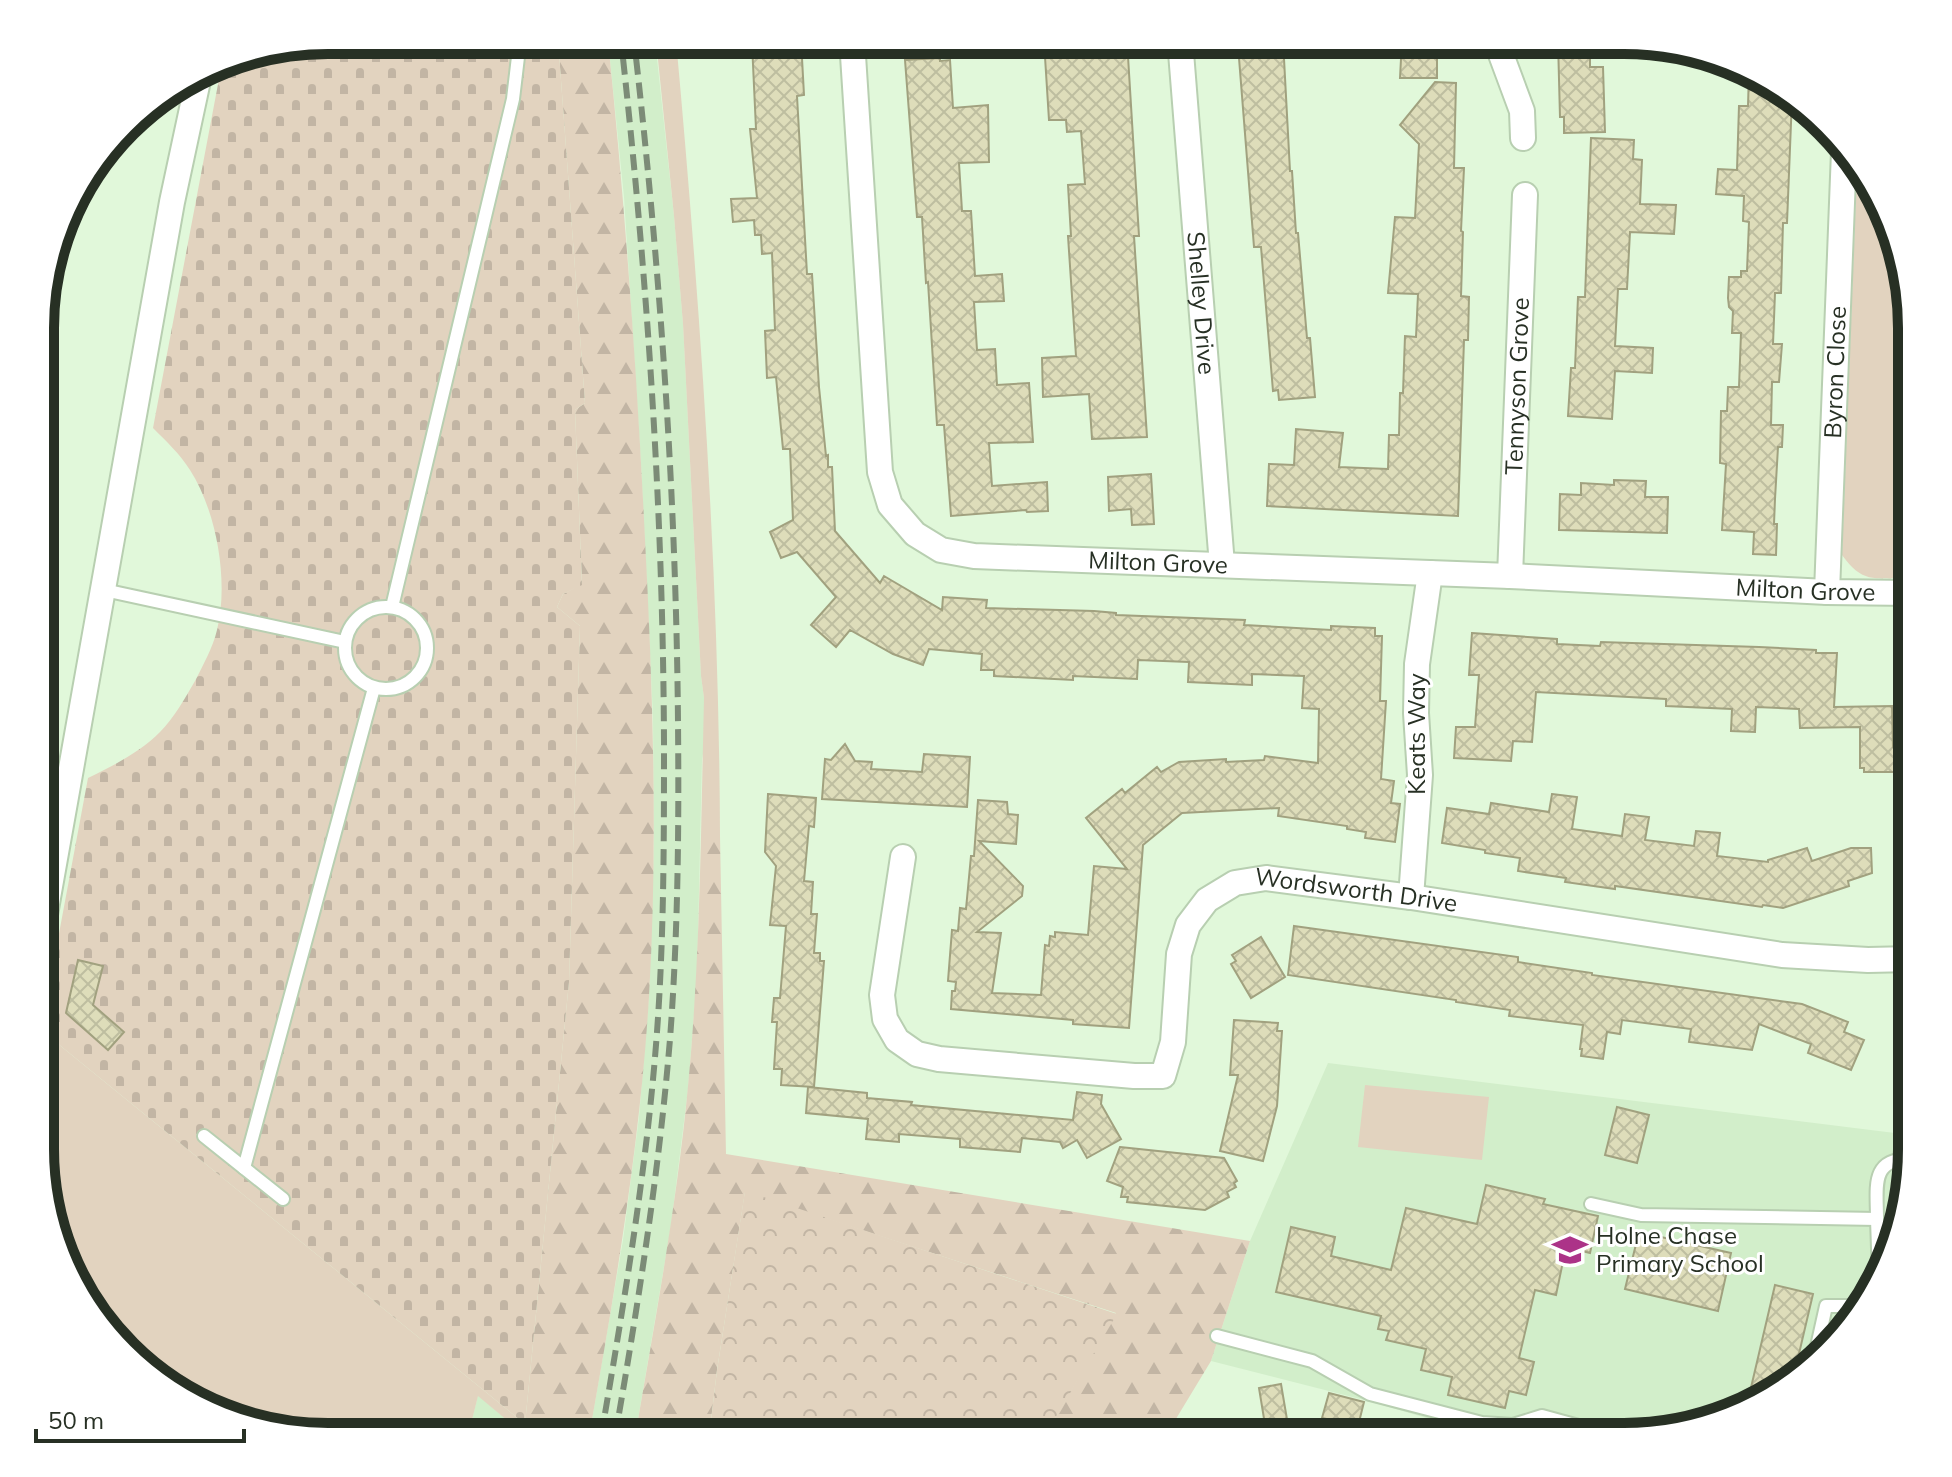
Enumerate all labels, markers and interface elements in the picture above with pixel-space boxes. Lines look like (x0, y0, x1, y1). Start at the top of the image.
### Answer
street label: Shelley Drive (1181, 230, 1223, 376)
street label: Tennyson Grove (1498, 297, 1535, 475)
street label: Byron Close (1817, 305, 1852, 439)
street label: Milton Grove (1088, 544, 1229, 579)
street label: Milton Grove (1735, 571, 1875, 607)
street label: Keats Way (1401, 673, 1431, 795)
street label: Wordsworth Drive (1253, 861, 1460, 918)
place label: Holne Chase Primary School (1596, 1220, 1764, 1278)
school or university icon: Holne Chase Primary School (1551, 1231, 1589, 1269)
scale bar (36, 1393, 244, 1443)
text: 50 m (48, 1405, 104, 1435)

